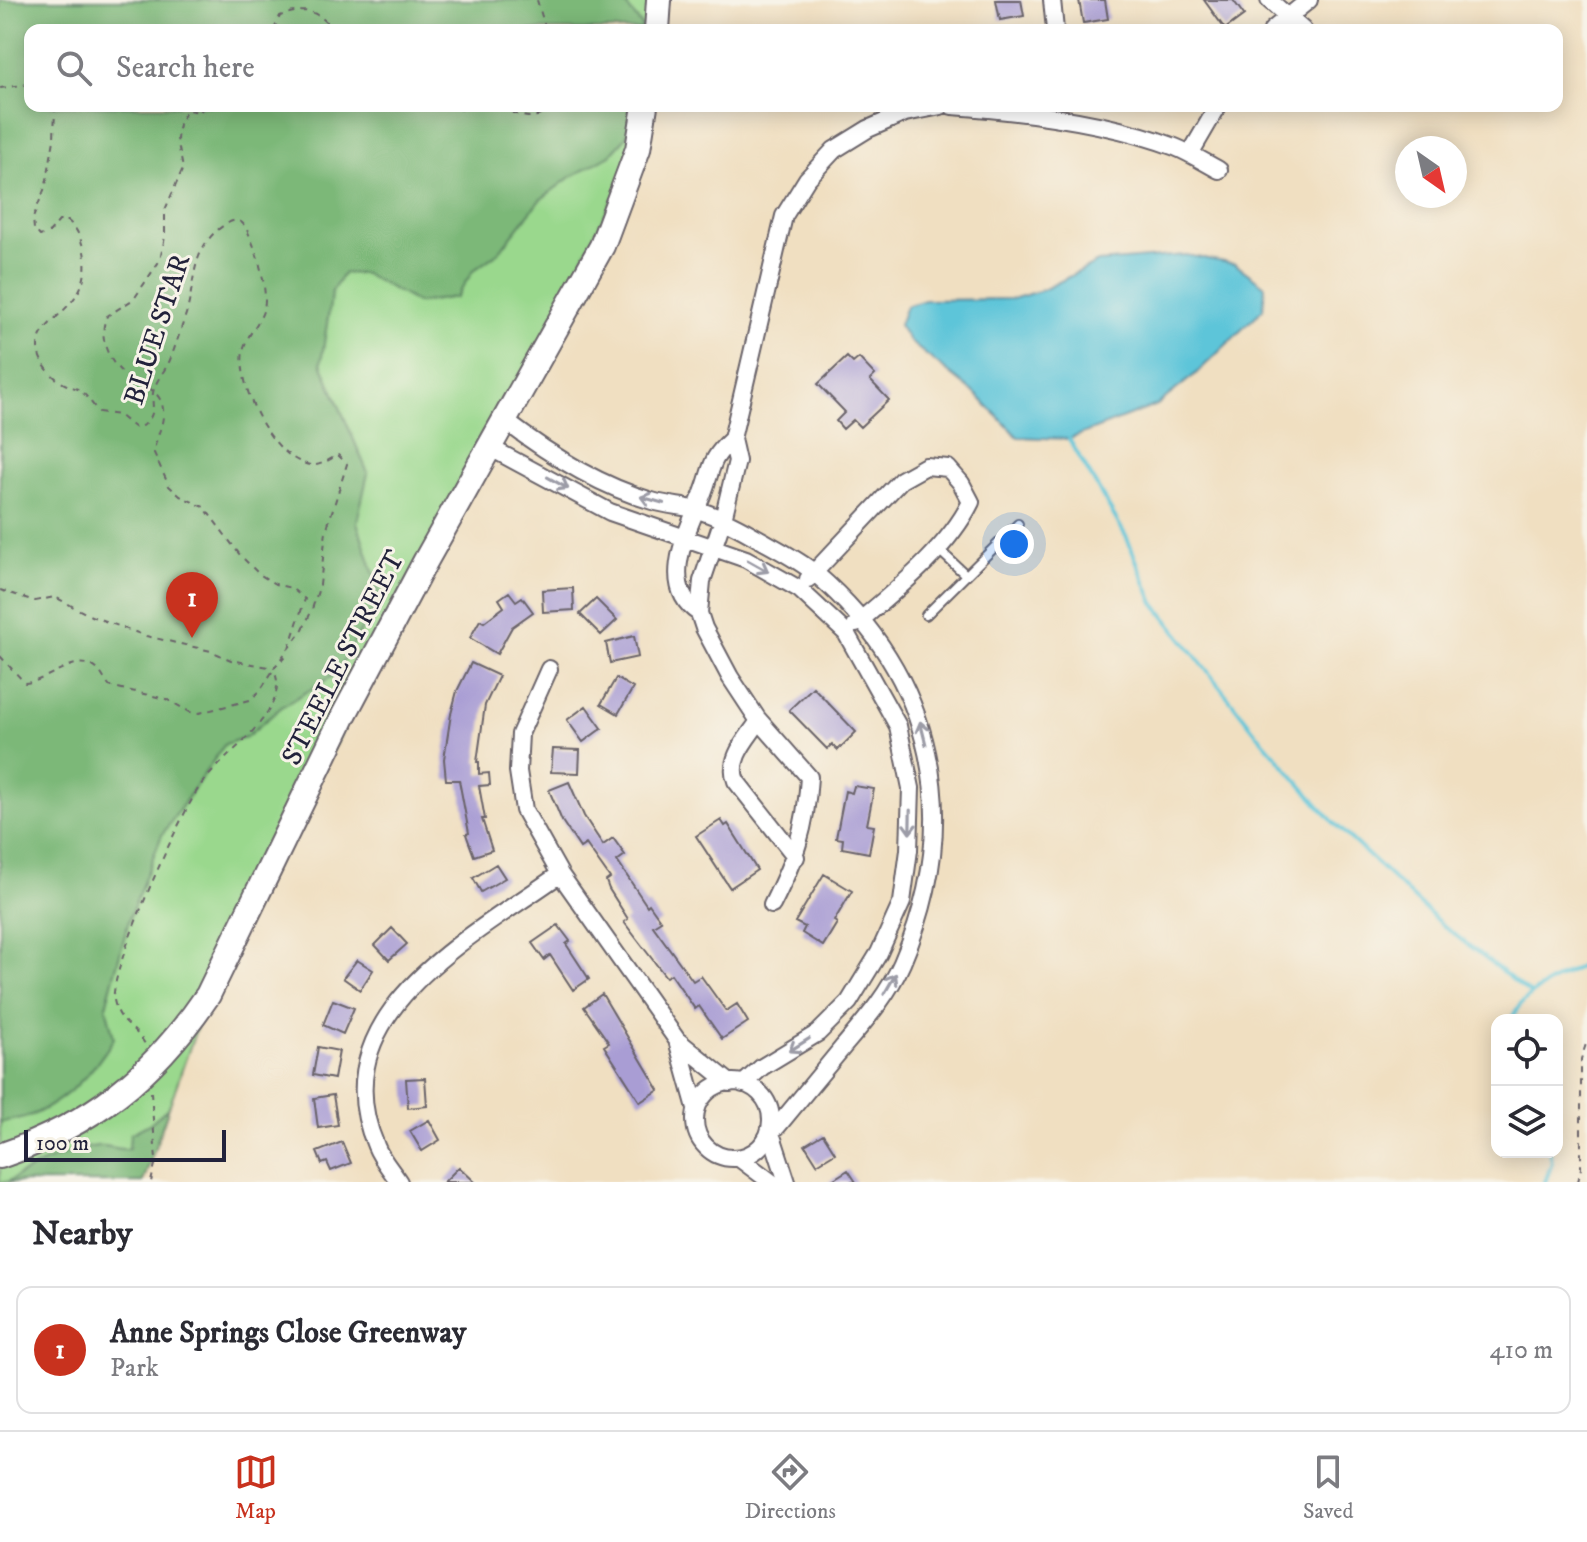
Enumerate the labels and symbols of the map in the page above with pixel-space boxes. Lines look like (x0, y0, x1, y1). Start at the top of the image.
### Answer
north arrow (1395, 136, 1467, 208)
street label: BLUE STAR (117, 249, 198, 409)
one-way arrow (546, 475, 569, 491)
one-way arrow (640, 492, 666, 507)
your location (994, 524, 1034, 564)
street label: STEELE STREET (274, 544, 413, 771)
one-way arrow (745, 559, 769, 574)
pin: 1 (166, 572, 218, 638)
one-way arrow (915, 720, 930, 746)
one-way arrow (902, 808, 918, 835)
one-way arrow (882, 973, 898, 996)
one-way arrow (788, 1037, 811, 1053)
scale bar (24, 1126, 226, 1162)

